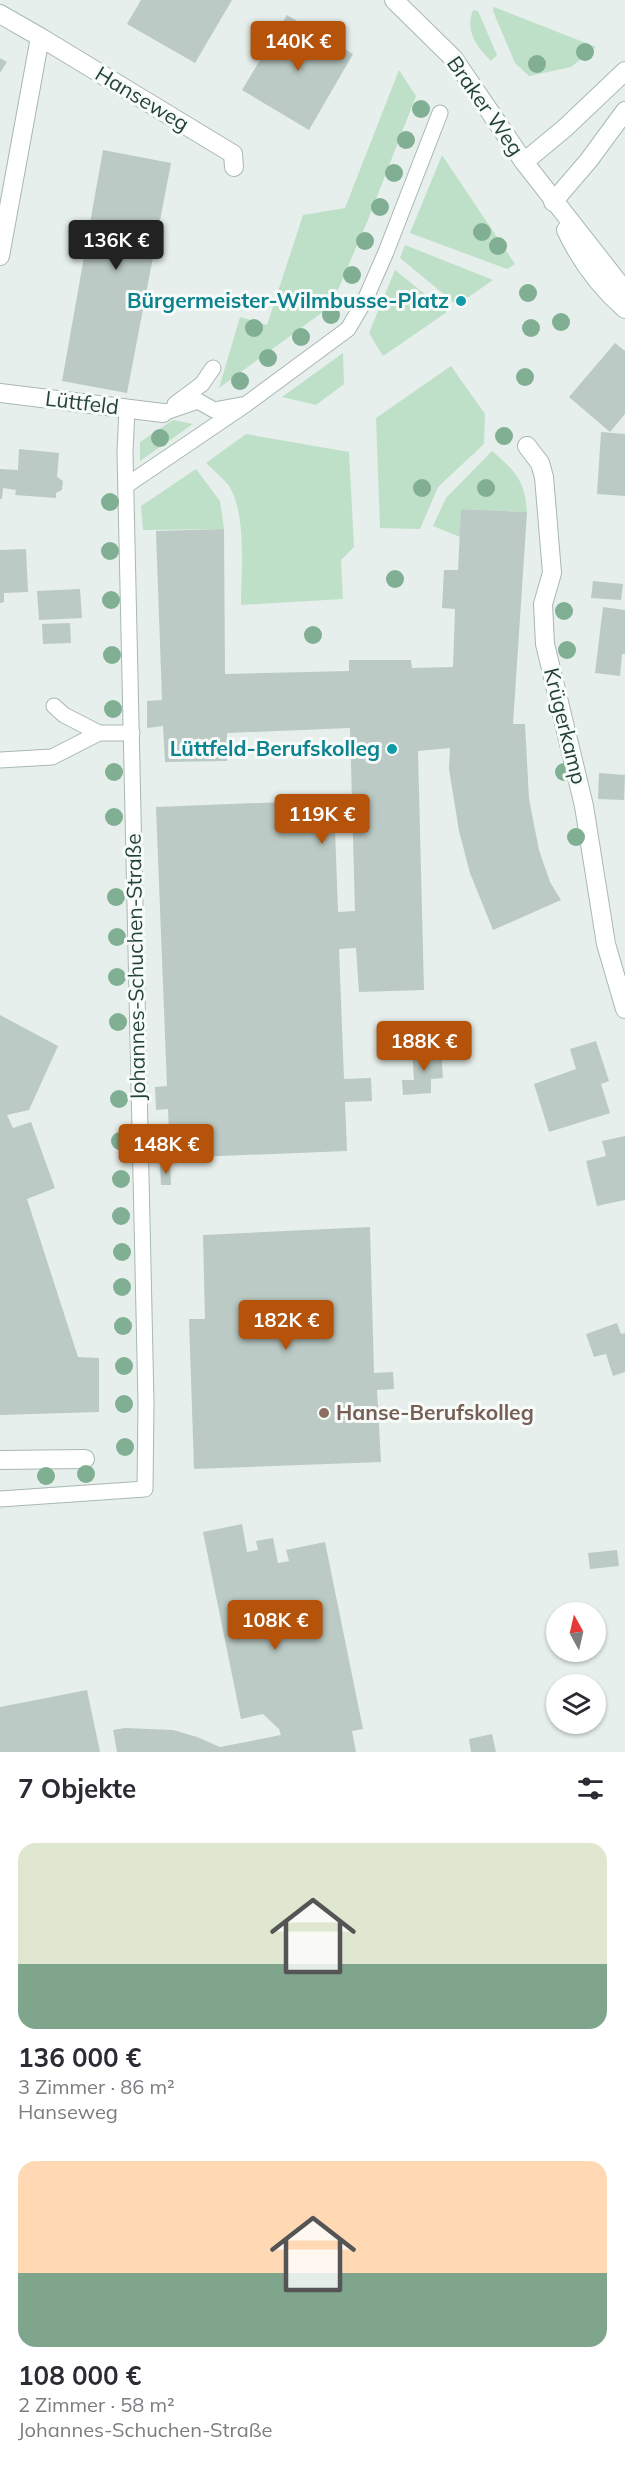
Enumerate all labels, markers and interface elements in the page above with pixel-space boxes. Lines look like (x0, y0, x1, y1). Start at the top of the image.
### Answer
pin: 140K € (249, 21, 347, 72)
text: 140K € (265, 28, 331, 53)
street label: Braker Weg (442, 51, 530, 160)
street label: Hanseweg (91, 60, 194, 136)
pin: 136K € (67, 220, 165, 271)
text: 136K € (83, 227, 149, 252)
place label: Bürgermeister-Wilmbusse-Platz (127, 287, 449, 313)
marker: Bürgermeister-Wilmbusse-Platz (454, 294, 468, 308)
street label: Lüttfeld (44, 385, 120, 419)
street label: Krügerkamp (539, 665, 593, 787)
place label: Lüttfeld-Berufskolleg (170, 735, 380, 761)
marker: Lüttfeld-Berufskolleg (385, 742, 399, 756)
pin: 119K € (273, 794, 371, 845)
text: 119K € (289, 801, 355, 826)
street label: Johannes-Schuchen-Straße (120, 833, 150, 1101)
pin: 188K € (375, 1021, 473, 1072)
text: 188K € (391, 1028, 457, 1053)
pin: 148K € (117, 1124, 215, 1175)
text: 148K € (133, 1131, 199, 1156)
pin: 182K € (237, 1300, 335, 1351)
text: 182K € (253, 1307, 319, 1332)
place label: Hanse-Berufskolleg (336, 1399, 534, 1425)
marker: Hanse-Berufskolleg (317, 1406, 331, 1420)
pin: 108K € (226, 1600, 324, 1651)
north arrow (546, 1602, 606, 1662)
map controls (546, 1602, 606, 1734)
text: 108K € (242, 1607, 308, 1632)
button: layers (546, 1674, 606, 1734)
text: 7 Objekte (18, 1772, 136, 1805)
icon: filters (574, 1772, 607, 1805)
icon: home (259, 1882, 367, 1990)
text: 136 000 € (18, 2041, 141, 2074)
text: 3 Zimmer · 86 m² (18, 2074, 175, 2099)
text: Hanseweg (18, 2099, 118, 2124)
icon: home (259, 2200, 367, 2308)
text: 108 000 € (18, 2359, 141, 2392)
text: 2 Zimmer · 58 m² (18, 2392, 175, 2417)
text: Johannes-Schuchen-Straße (18, 2417, 272, 2442)

